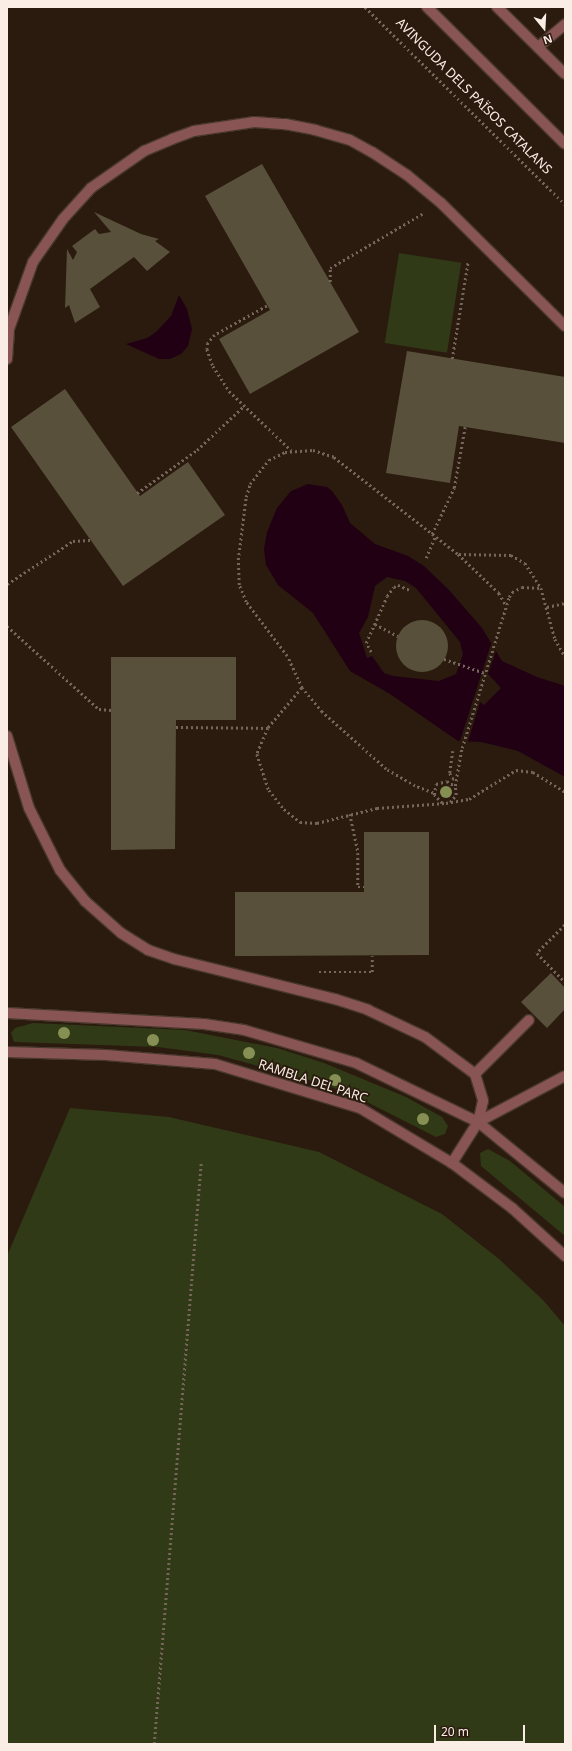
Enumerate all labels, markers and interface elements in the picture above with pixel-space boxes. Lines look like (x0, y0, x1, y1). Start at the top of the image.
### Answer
north arrow (524, 8, 564, 48)
street label: AVINGUDA DELS PAÏSOS CATALANS (393, 15, 555, 177)
street label: RAMBLA DEL PARC (256, 1056, 370, 1106)
scale bar (436, 1717, 527, 1743)
text: 20 m (441, 1723, 469, 1740)

